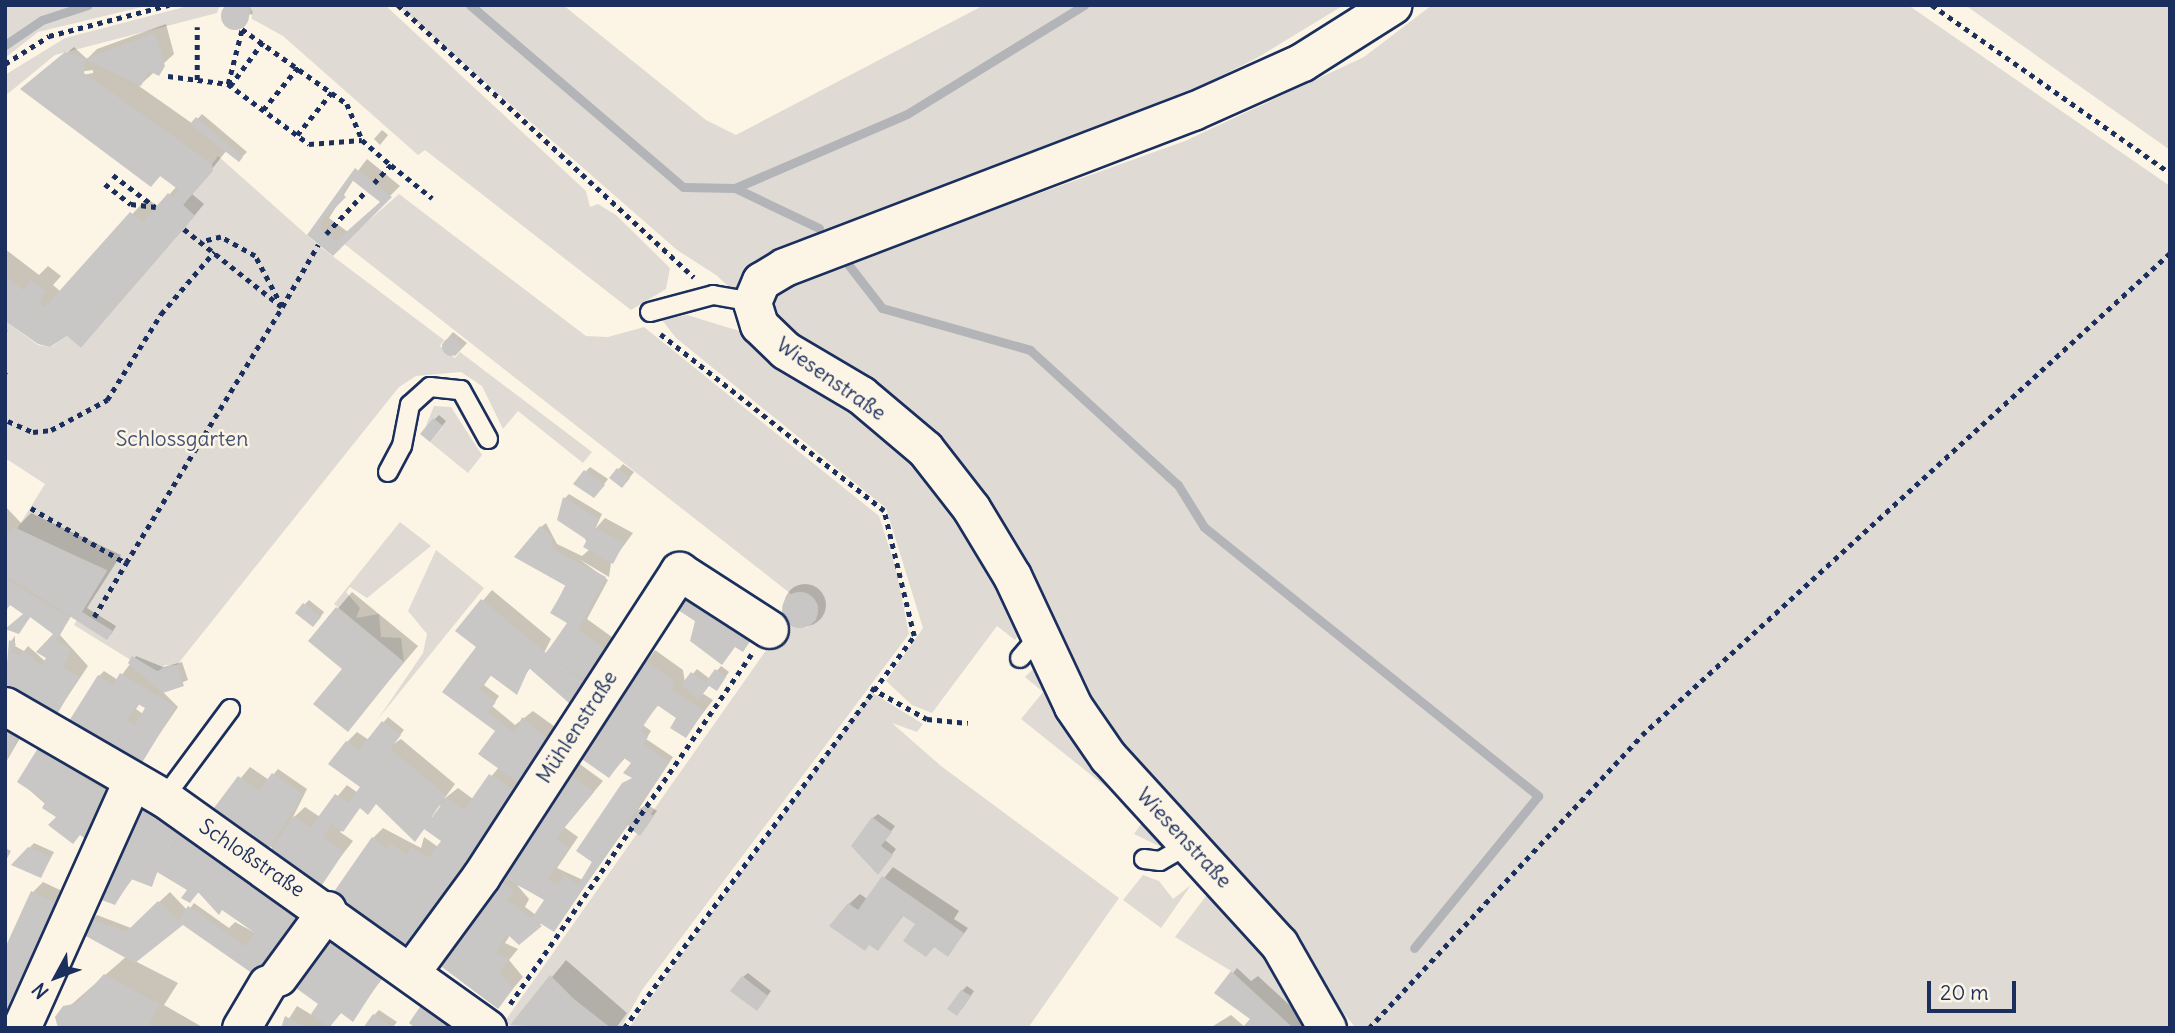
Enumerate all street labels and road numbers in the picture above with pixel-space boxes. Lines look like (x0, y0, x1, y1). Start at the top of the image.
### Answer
street label: Wiesenstraße (771, 332, 891, 426)
street label: Mühlenstraße (531, 666, 623, 788)
street label: Wiesenstraße (1131, 783, 1237, 893)
street label: Schloßstraße (194, 813, 310, 903)

